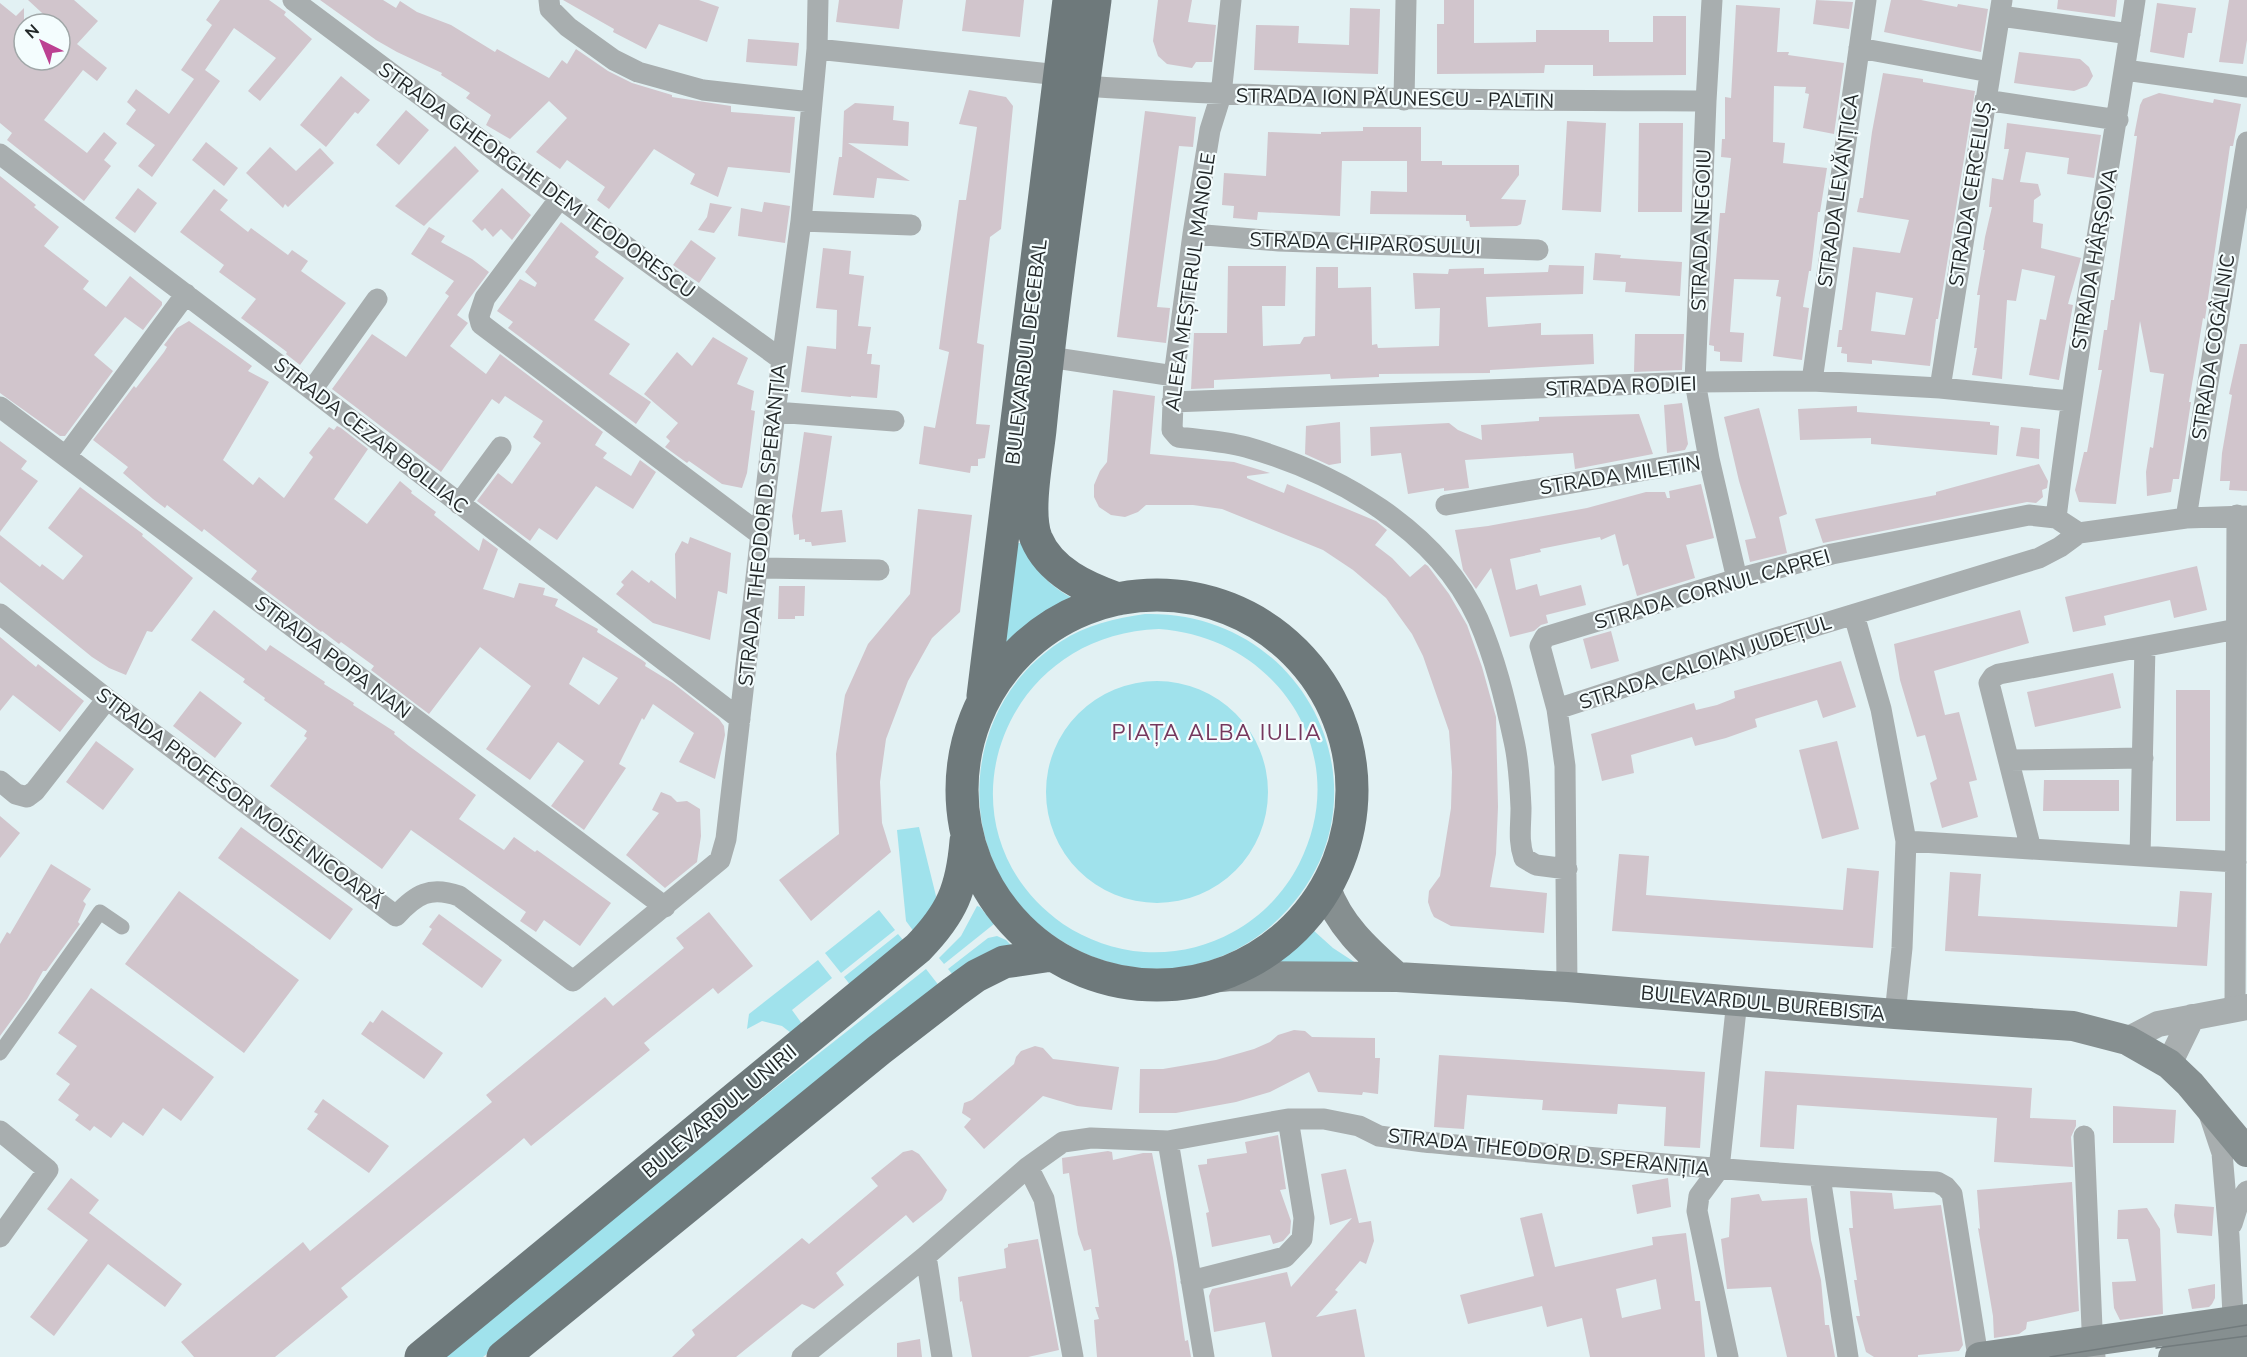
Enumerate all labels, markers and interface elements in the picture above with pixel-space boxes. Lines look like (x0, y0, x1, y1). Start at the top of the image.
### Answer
north arrow (12, 12, 72, 72)
text: N (21, 20, 44, 44)
street label: STRADA GHEORGHE DEM TEODORESCU (373, 56, 701, 305)
street label: STRADA ION PĂUNESCU - PALTIN (1236, 82, 1554, 115)
street label: STRADA LEVĂNȚICA (1812, 91, 1866, 289)
street label: STRADA CERCELUȘ (1943, 100, 1998, 288)
street label: STRADA NEGOIU (1685, 149, 1718, 311)
street label: ALEEA MEȘTERUL MANOLE (1159, 151, 1222, 413)
street label: STRADA HÂRȘOVA (2065, 166, 2124, 352)
street label: STRADA CHIPAROSULUI (1249, 226, 1481, 261)
street label: BULEVARDUL DECEBAL (999, 238, 1054, 466)
street label: STRADA COGÂLNIC (2185, 252, 2242, 442)
street label: STRADA CEZAR BOLLIAC (268, 351, 473, 520)
street label: STRADA THEODOR D. SPERANȚIA (732, 362, 793, 687)
street label: STRADA RODIEI (1545, 370, 1697, 403)
street label: STRADA MILETIN (1538, 449, 1702, 502)
street label: STRADA CORNUL CAPREI (1591, 543, 1833, 636)
street label: STRADA POPA NAN (249, 590, 416, 725)
street label: STRADA CALOIAN JUDEȚUL (1576, 609, 1835, 716)
street label: STRADA PROFESOR MOISE NICOARĂ (91, 681, 389, 916)
district label: PIAȚA ALBA IULIA (1112, 718, 1322, 748)
street label: BULEVARDUL BUREBISTA (1640, 979, 1887, 1028)
street label: BULEVARDUL UNIRII (636, 1038, 803, 1184)
street label: STRADA THEODOR D. SPERANȚIA (1387, 1122, 1712, 1183)

